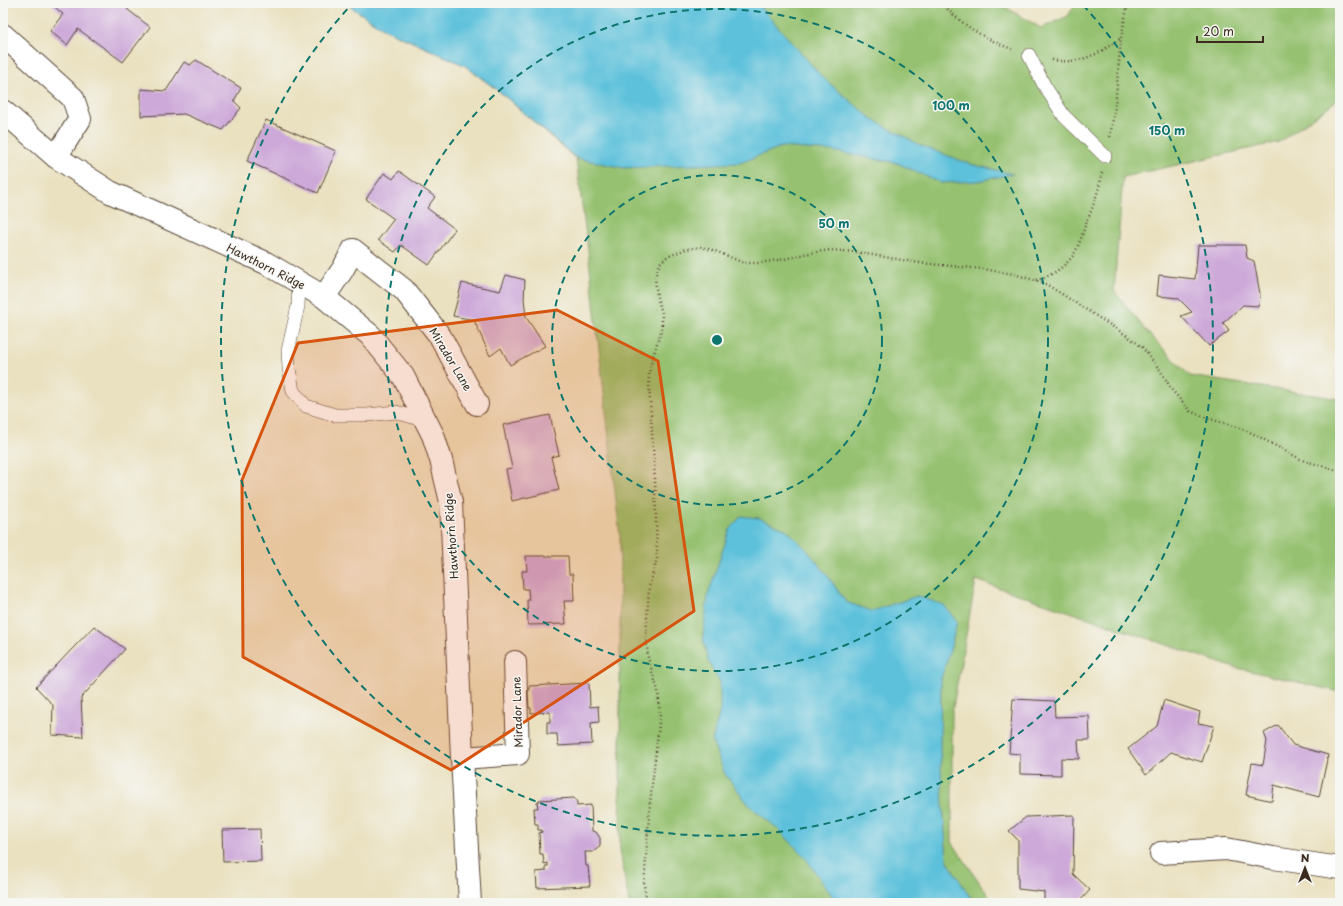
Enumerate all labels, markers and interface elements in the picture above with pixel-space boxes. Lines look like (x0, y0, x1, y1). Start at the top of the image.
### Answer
scale bar (1197, 18, 1263, 44)
text: 20 m (1203, 22, 1234, 40)
text: 100 m (932, 96, 970, 114)
text: 150 m (1149, 121, 1185, 139)
text: 50 m (818, 214, 850, 232)
street label: Hawthorn Ridge (224, 239, 308, 293)
street label: Mirador Lane (425, 324, 477, 394)
centre of rings (710, 333, 724, 347)
street label: Hawthorn Ridge (439, 492, 462, 580)
street label: Mirador Lane (507, 676, 527, 748)
north arrow (1285, 848, 1325, 888)
text: N (1301, 849, 1310, 866)

